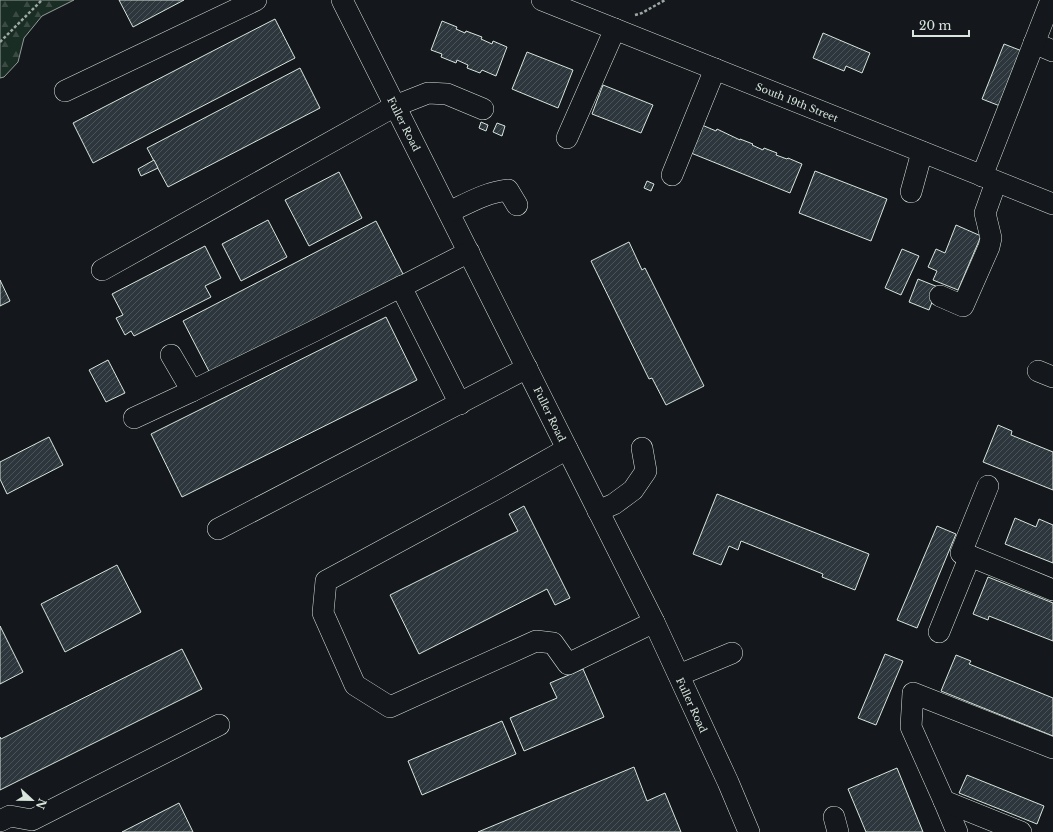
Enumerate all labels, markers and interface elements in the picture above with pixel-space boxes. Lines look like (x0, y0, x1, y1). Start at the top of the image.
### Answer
scale bar (913, 12, 969, 38)
text: 20 m (919, 18, 951, 33)
street label: South 19th Street (754, 80, 840, 125)
street label: Fuller Road (384, 95, 423, 154)
street label: Fuller Road (531, 385, 569, 444)
street label: Fuller Road (673, 675, 710, 735)
north arrow (12, 780, 52, 820)
text: N (33, 796, 50, 812)

